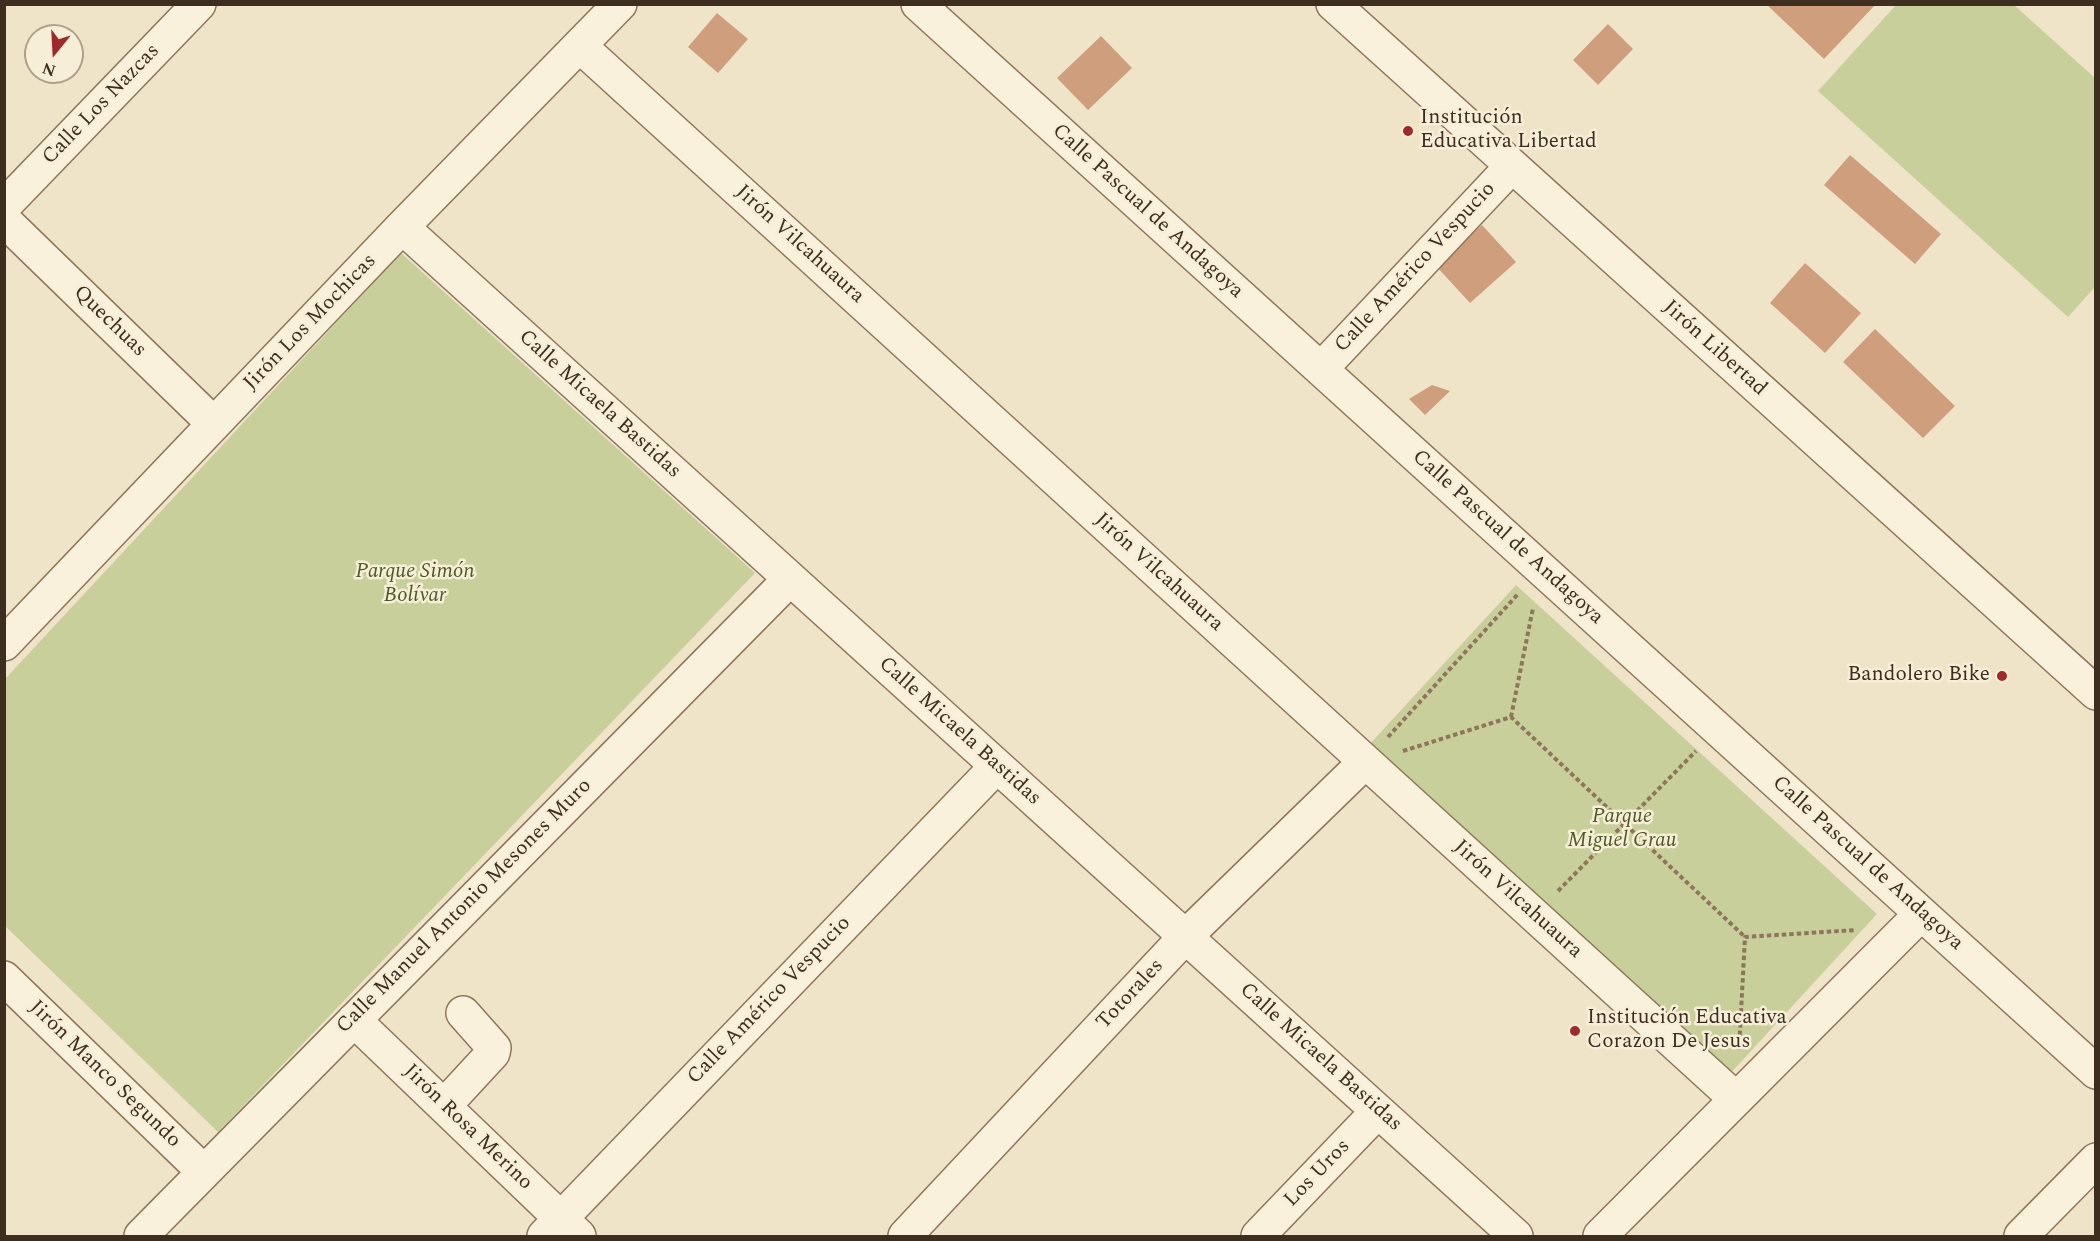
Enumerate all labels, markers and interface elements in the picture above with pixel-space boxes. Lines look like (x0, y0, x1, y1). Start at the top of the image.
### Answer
north arrow (24, 24, 84, 84)
street label: Calle Los Nazcas (38, 39, 166, 171)
place label: Institución Educativa Libertad (1420, 106, 1597, 156)
street label: Calle Pascual de Andagoya (1046, 119, 1248, 305)
marker: Institución Educativa Libertad (1401, 124, 1415, 138)
street label: Calle Américo Vespucio (1330, 177, 1502, 359)
street label: Jirón Vilcahuaura (729, 180, 869, 310)
street label: Jirón Los Mochicas (239, 249, 383, 397)
street label: Quechuas (67, 281, 151, 363)
street label: Jirón Libertad (1657, 296, 1771, 402)
street label: Calle Micaela Bastidas (512, 325, 686, 485)
street label: Calle Pascual de Andagoya (1406, 445, 1608, 631)
street label: Jirón Vilcahuaura (1088, 508, 1228, 638)
park label: Parque Simón Bolívar (355, 560, 475, 610)
street label: Calle Micaela Bastidas (872, 652, 1046, 812)
place label: Bandolero Bike (1847, 663, 1990, 689)
marker: Bandolero Bike (1995, 669, 2009, 683)
street label: Calle Pascual de Andagoya (1766, 771, 1968, 957)
street label: Calle Manuel Antonio Mesones Muro (332, 774, 598, 1040)
park label: Parque Miguel Grau (1568, 805, 1676, 855)
street label: Jirón Vilcahuaura (1447, 835, 1587, 965)
street label: Calle Américo Vespucio (683, 912, 857, 1090)
street label: Totorales (1092, 954, 1170, 1036)
street label: Calle Micaela Bastidas (1233, 978, 1407, 1138)
street label: Jirón Manco Segundo (23, 996, 185, 1154)
place label: Institución Educativa Corazon De Jesus (1587, 1006, 1787, 1056)
marker: Institución Educativa Corazon De Jesus (1568, 1024, 1582, 1038)
street label: Jirón Rosa Merino (397, 1060, 537, 1196)
street label: Los Uros (1280, 1135, 1356, 1213)

